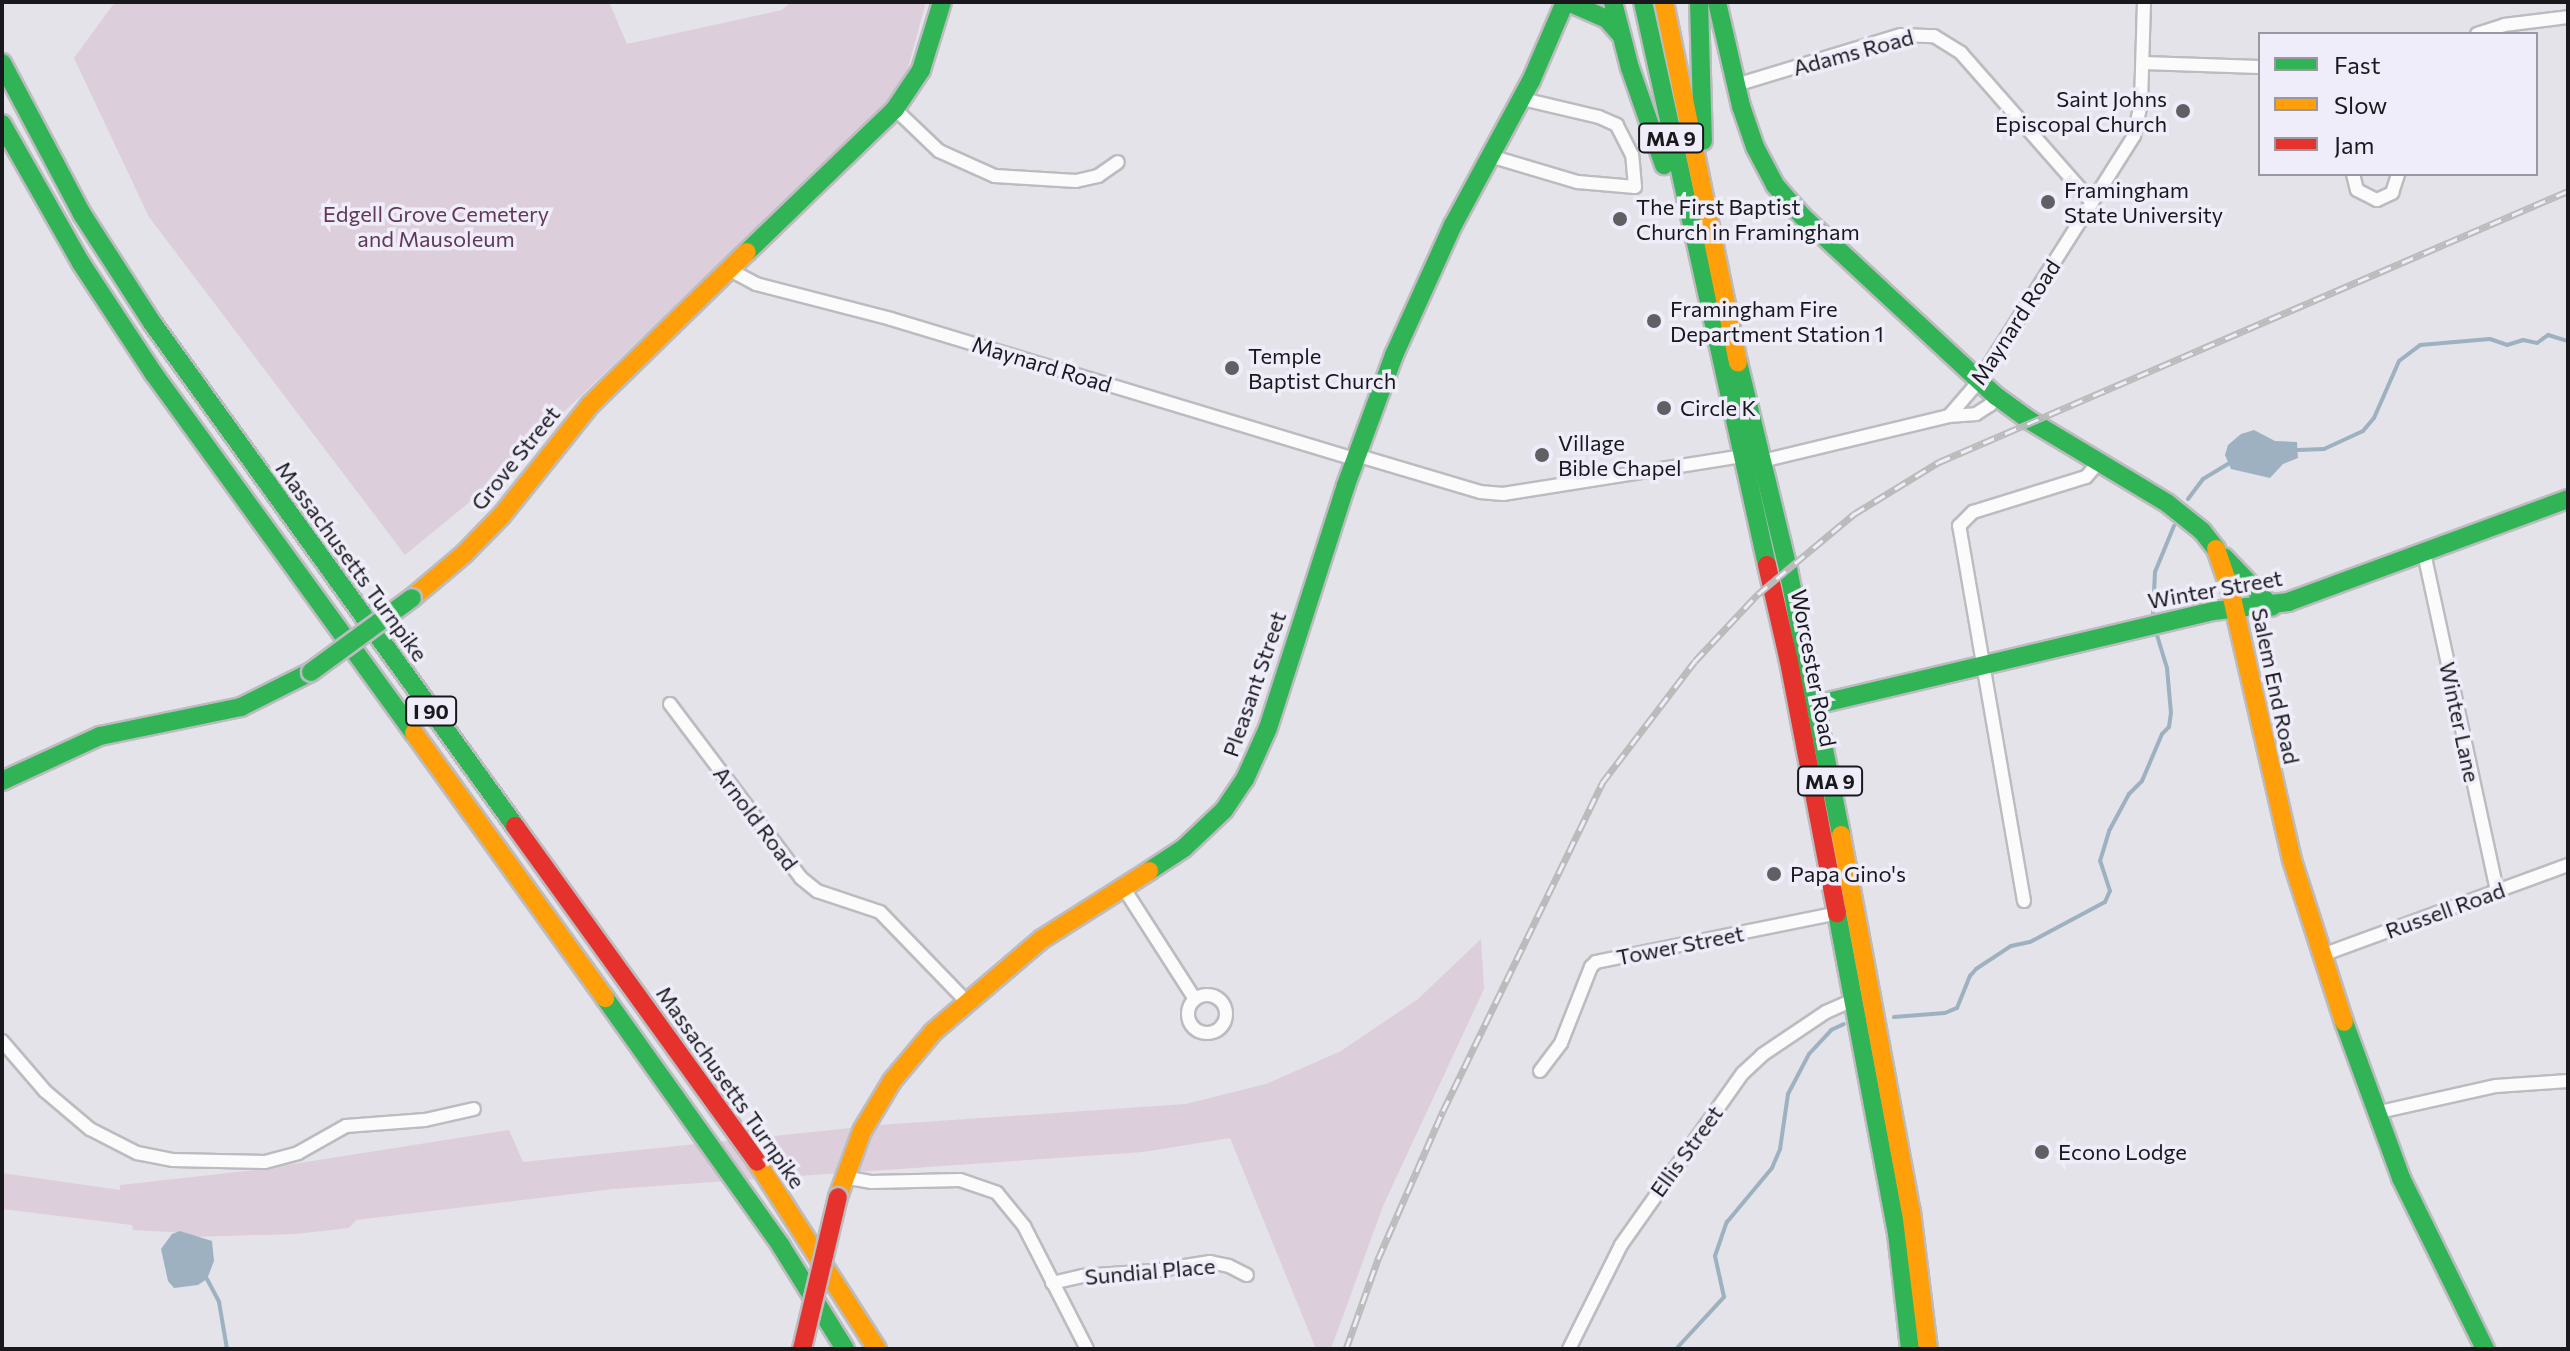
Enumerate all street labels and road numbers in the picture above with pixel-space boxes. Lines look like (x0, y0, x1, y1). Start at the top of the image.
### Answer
street label: Adams Road (1790, 23, 1916, 81)
road number: MA 9 (1637, 122, 1705, 154)
street label: Maynard Road (1965, 254, 2065, 390)
street label: Maynard Road (969, 330, 1115, 398)
street label: Grove Street (465, 401, 565, 515)
street label: Massachusetts Turnpike (270, 456, 434, 666)
street label: Winter Street (2146, 564, 2284, 614)
street label: Worcester Road (1786, 587, 1842, 749)
street label: Salem End Road (2247, 606, 2305, 766)
street label: Pleasant Street (1217, 608, 1291, 760)
street label: Winter Lane (2434, 659, 2486, 785)
road number: I 90 (405, 695, 457, 727)
street label: Arnold Road (708, 761, 804, 875)
road number: MA 9 (1796, 765, 1864, 797)
street label: Russell Road (2382, 876, 2508, 944)
street label: Tower Street (1614, 920, 1746, 970)
street label: Massachusetts Turnpike (651, 981, 811, 1193)
street label: Ellis Street (1644, 1100, 1728, 1202)
street label: Sundial Place (1084, 1252, 1216, 1290)

